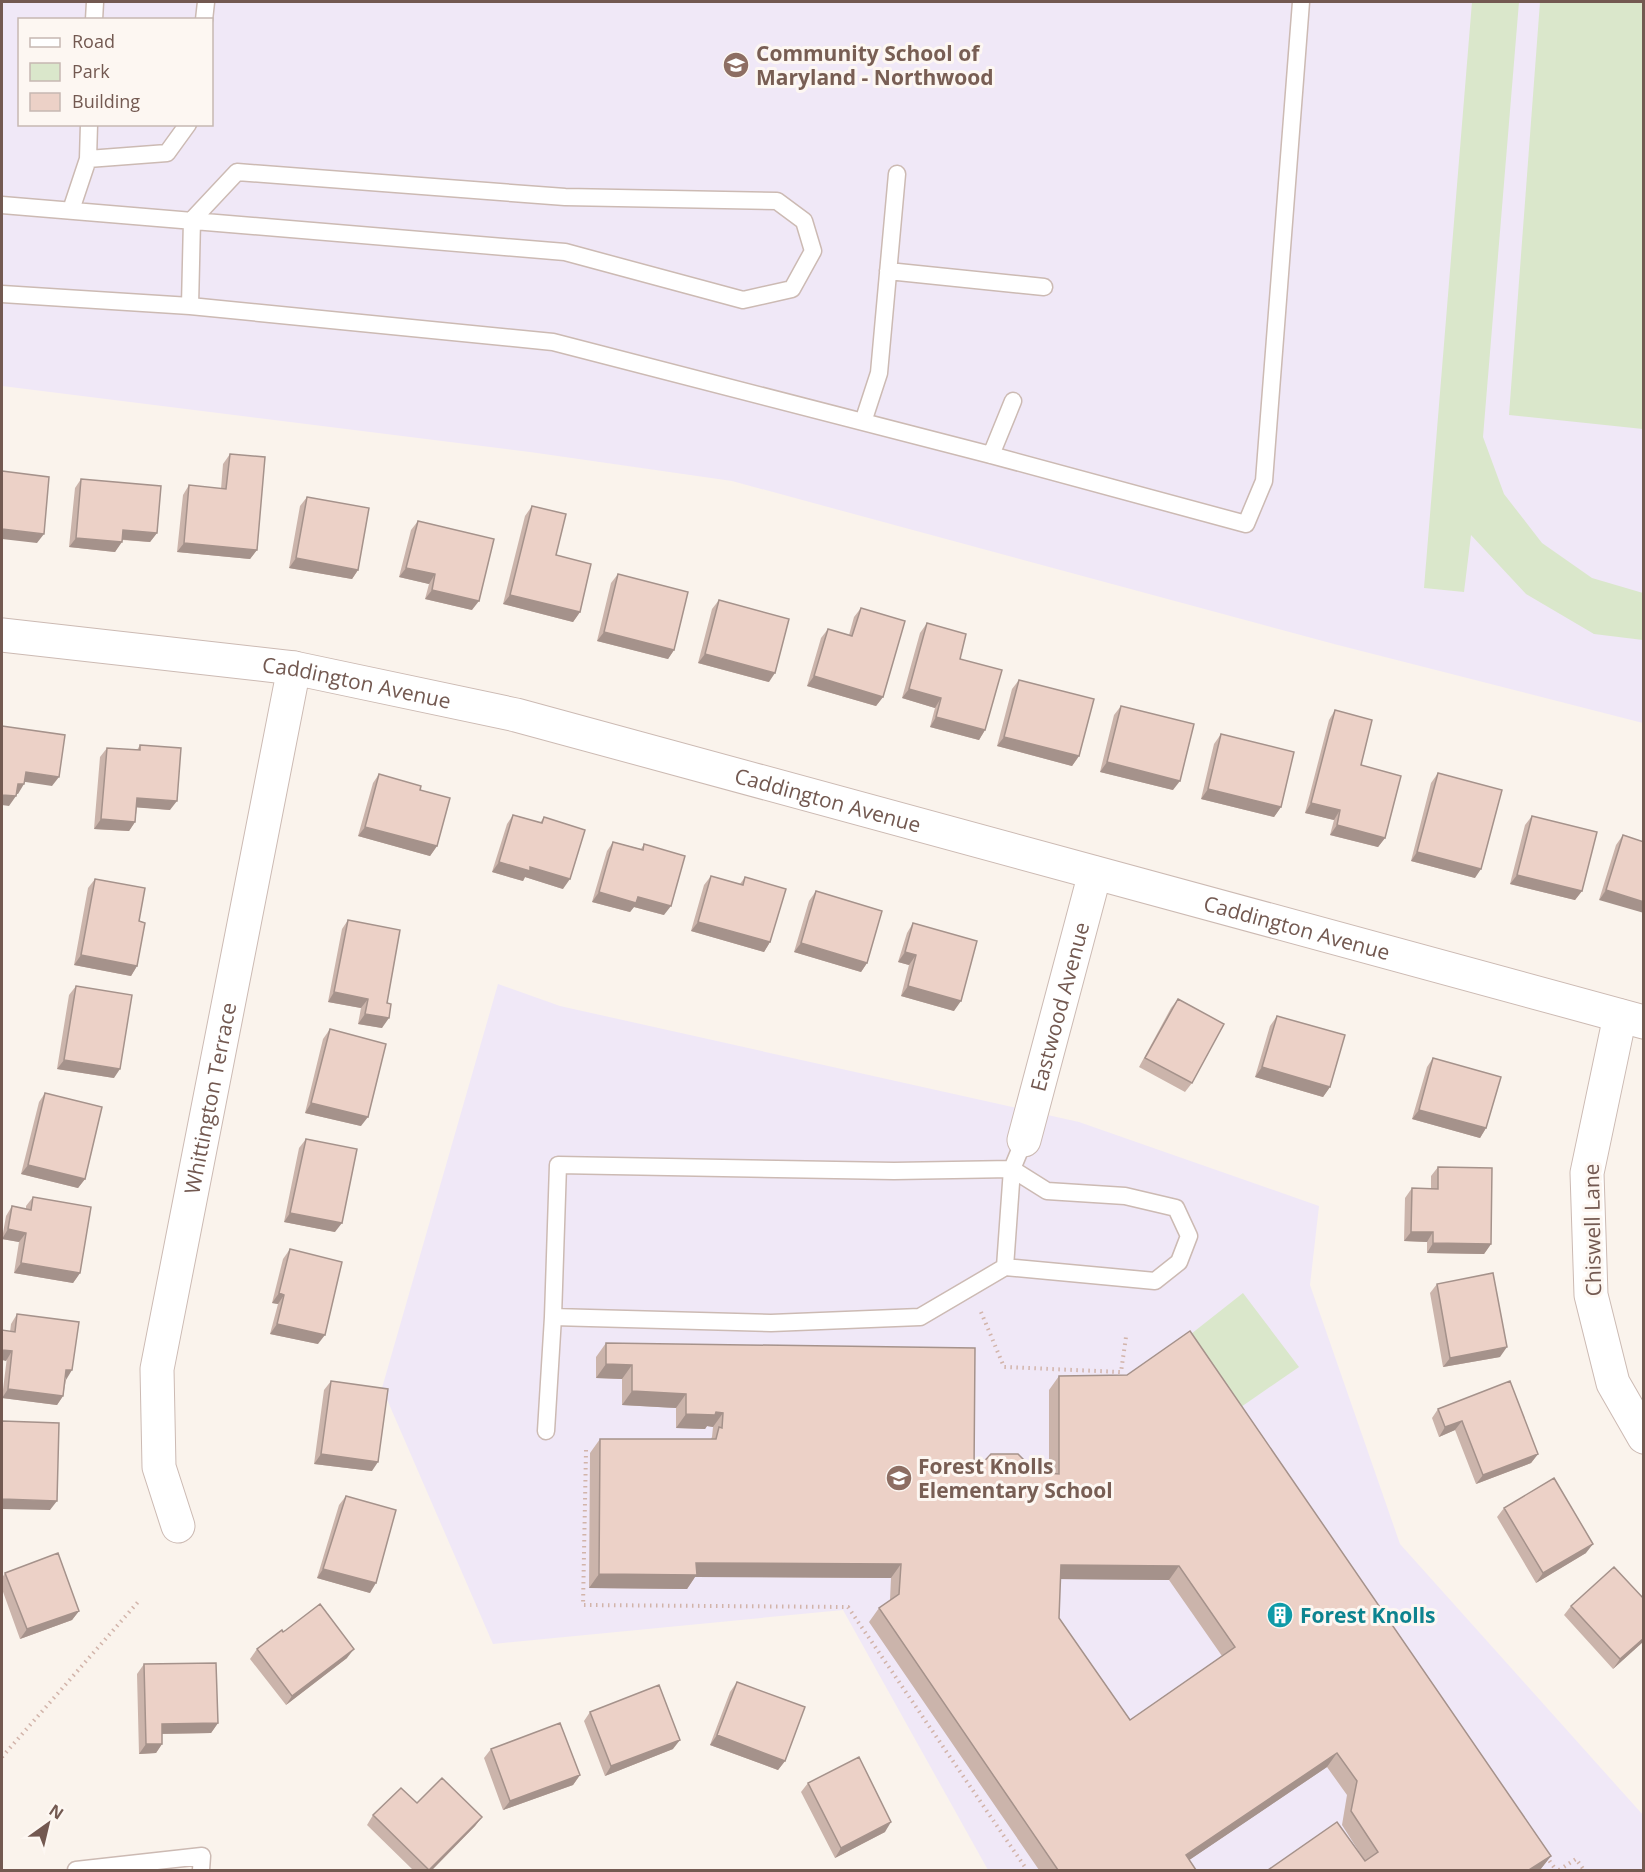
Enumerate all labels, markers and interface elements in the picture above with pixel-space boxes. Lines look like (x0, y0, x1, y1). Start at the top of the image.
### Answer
legend (18, 18, 213, 126)
text: Road (72, 29, 115, 53)
place label: Community School of Maryland - Northwood (756, 39, 994, 91)
school or university icon: Community School of Maryland - Northwood (721, 50, 751, 80)
text: Park (72, 59, 110, 83)
text: Building (72, 89, 140, 113)
street label: Caddington Avenue (261, 651, 454, 715)
street label: Caddington Avenue (732, 761, 924, 839)
street label: Caddington Avenue (1201, 889, 1393, 966)
street label: Eastwood Avenue (1024, 919, 1095, 1094)
street label: Whittington Terrace (178, 1000, 242, 1196)
street label: Chiswell Lane (1577, 1163, 1607, 1297)
place label: Forest Knolls Elementary School (918, 1452, 1113, 1504)
school or university icon: Forest Knolls Elementary School (884, 1463, 914, 1493)
building icon: Forest Knolls (1265, 1600, 1295, 1630)
place label: Forest Knolls (1300, 1601, 1436, 1629)
north arrow (18, 1794, 78, 1854)
text: N (45, 1799, 68, 1824)

